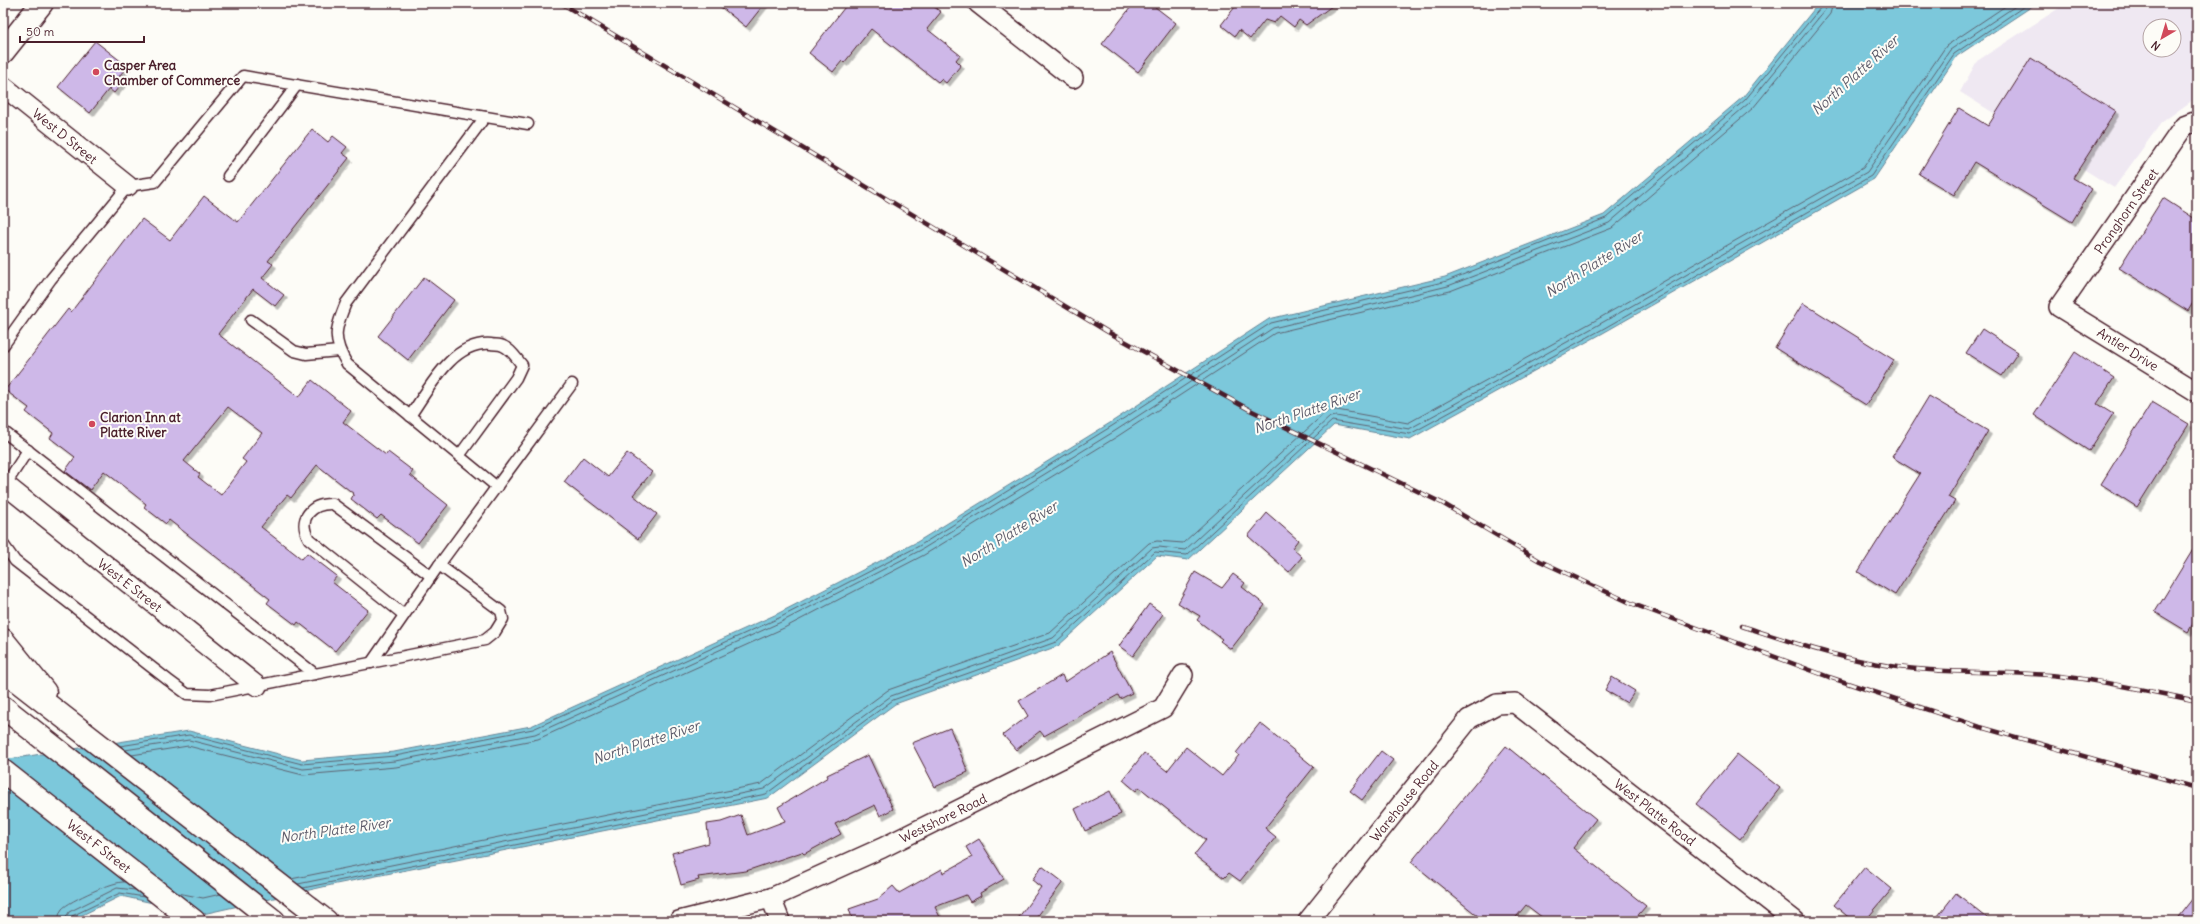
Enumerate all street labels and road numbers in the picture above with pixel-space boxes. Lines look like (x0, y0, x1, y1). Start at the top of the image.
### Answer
street label: West D Street (29, 105, 101, 168)
street label: Pronghorn Street (2091, 165, 2163, 257)
street label: Antler Drive (2094, 324, 2162, 375)
street label: West E Street (94, 555, 166, 616)
street label: Warehouse Road (1366, 757, 1443, 845)
street label: West Platte Road (1610, 775, 1699, 850)
street label: Westshore Road (897, 790, 990, 847)
street label: West F Street (63, 816, 135, 877)

